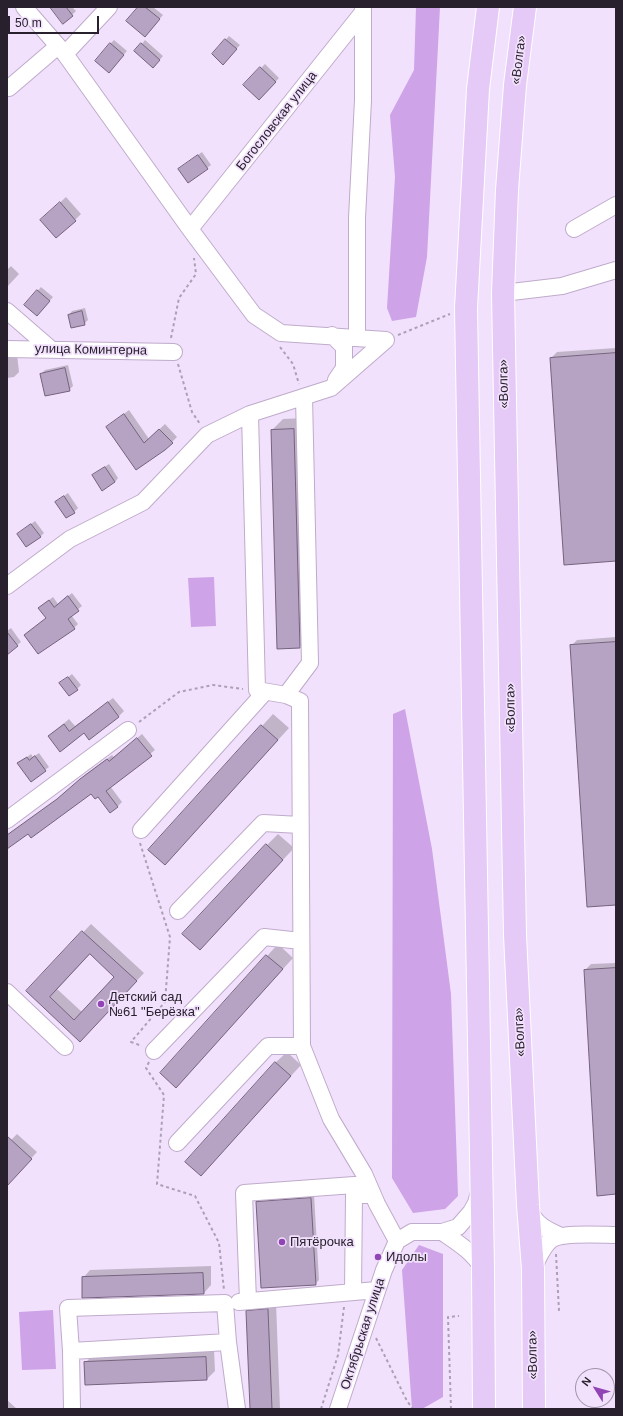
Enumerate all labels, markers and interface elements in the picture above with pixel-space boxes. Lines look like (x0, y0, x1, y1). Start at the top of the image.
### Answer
scale bar (10, 8, 101, 34)
text: 50 m (15, 16, 42, 30)
street label: «Волга» (508, 35, 530, 85)
street label: Богословская улица (233, 68, 321, 174)
street label: улица Коминтерна (35, 341, 147, 359)
street label: «Волга» (496, 359, 512, 409)
street label: «Волга» (503, 683, 519, 733)
place label: Детский сад №61 "Берёзка" (109, 989, 200, 1020)
marker: Детский сад №61 "Берёзка" (96, 999, 106, 1009)
street label: «Волга» (511, 1007, 529, 1057)
place label: Пятёрочка (290, 1234, 354, 1250)
marker: Пятёрочка (277, 1237, 287, 1247)
place label: Идолы (386, 1249, 427, 1265)
marker: Идолы (373, 1252, 383, 1262)
street label: Октябрьская улица (338, 1276, 388, 1392)
street label: «Волга» (525, 1330, 541, 1380)
north arrow (575, 1368, 615, 1408)
text: N (579, 1375, 593, 1388)

